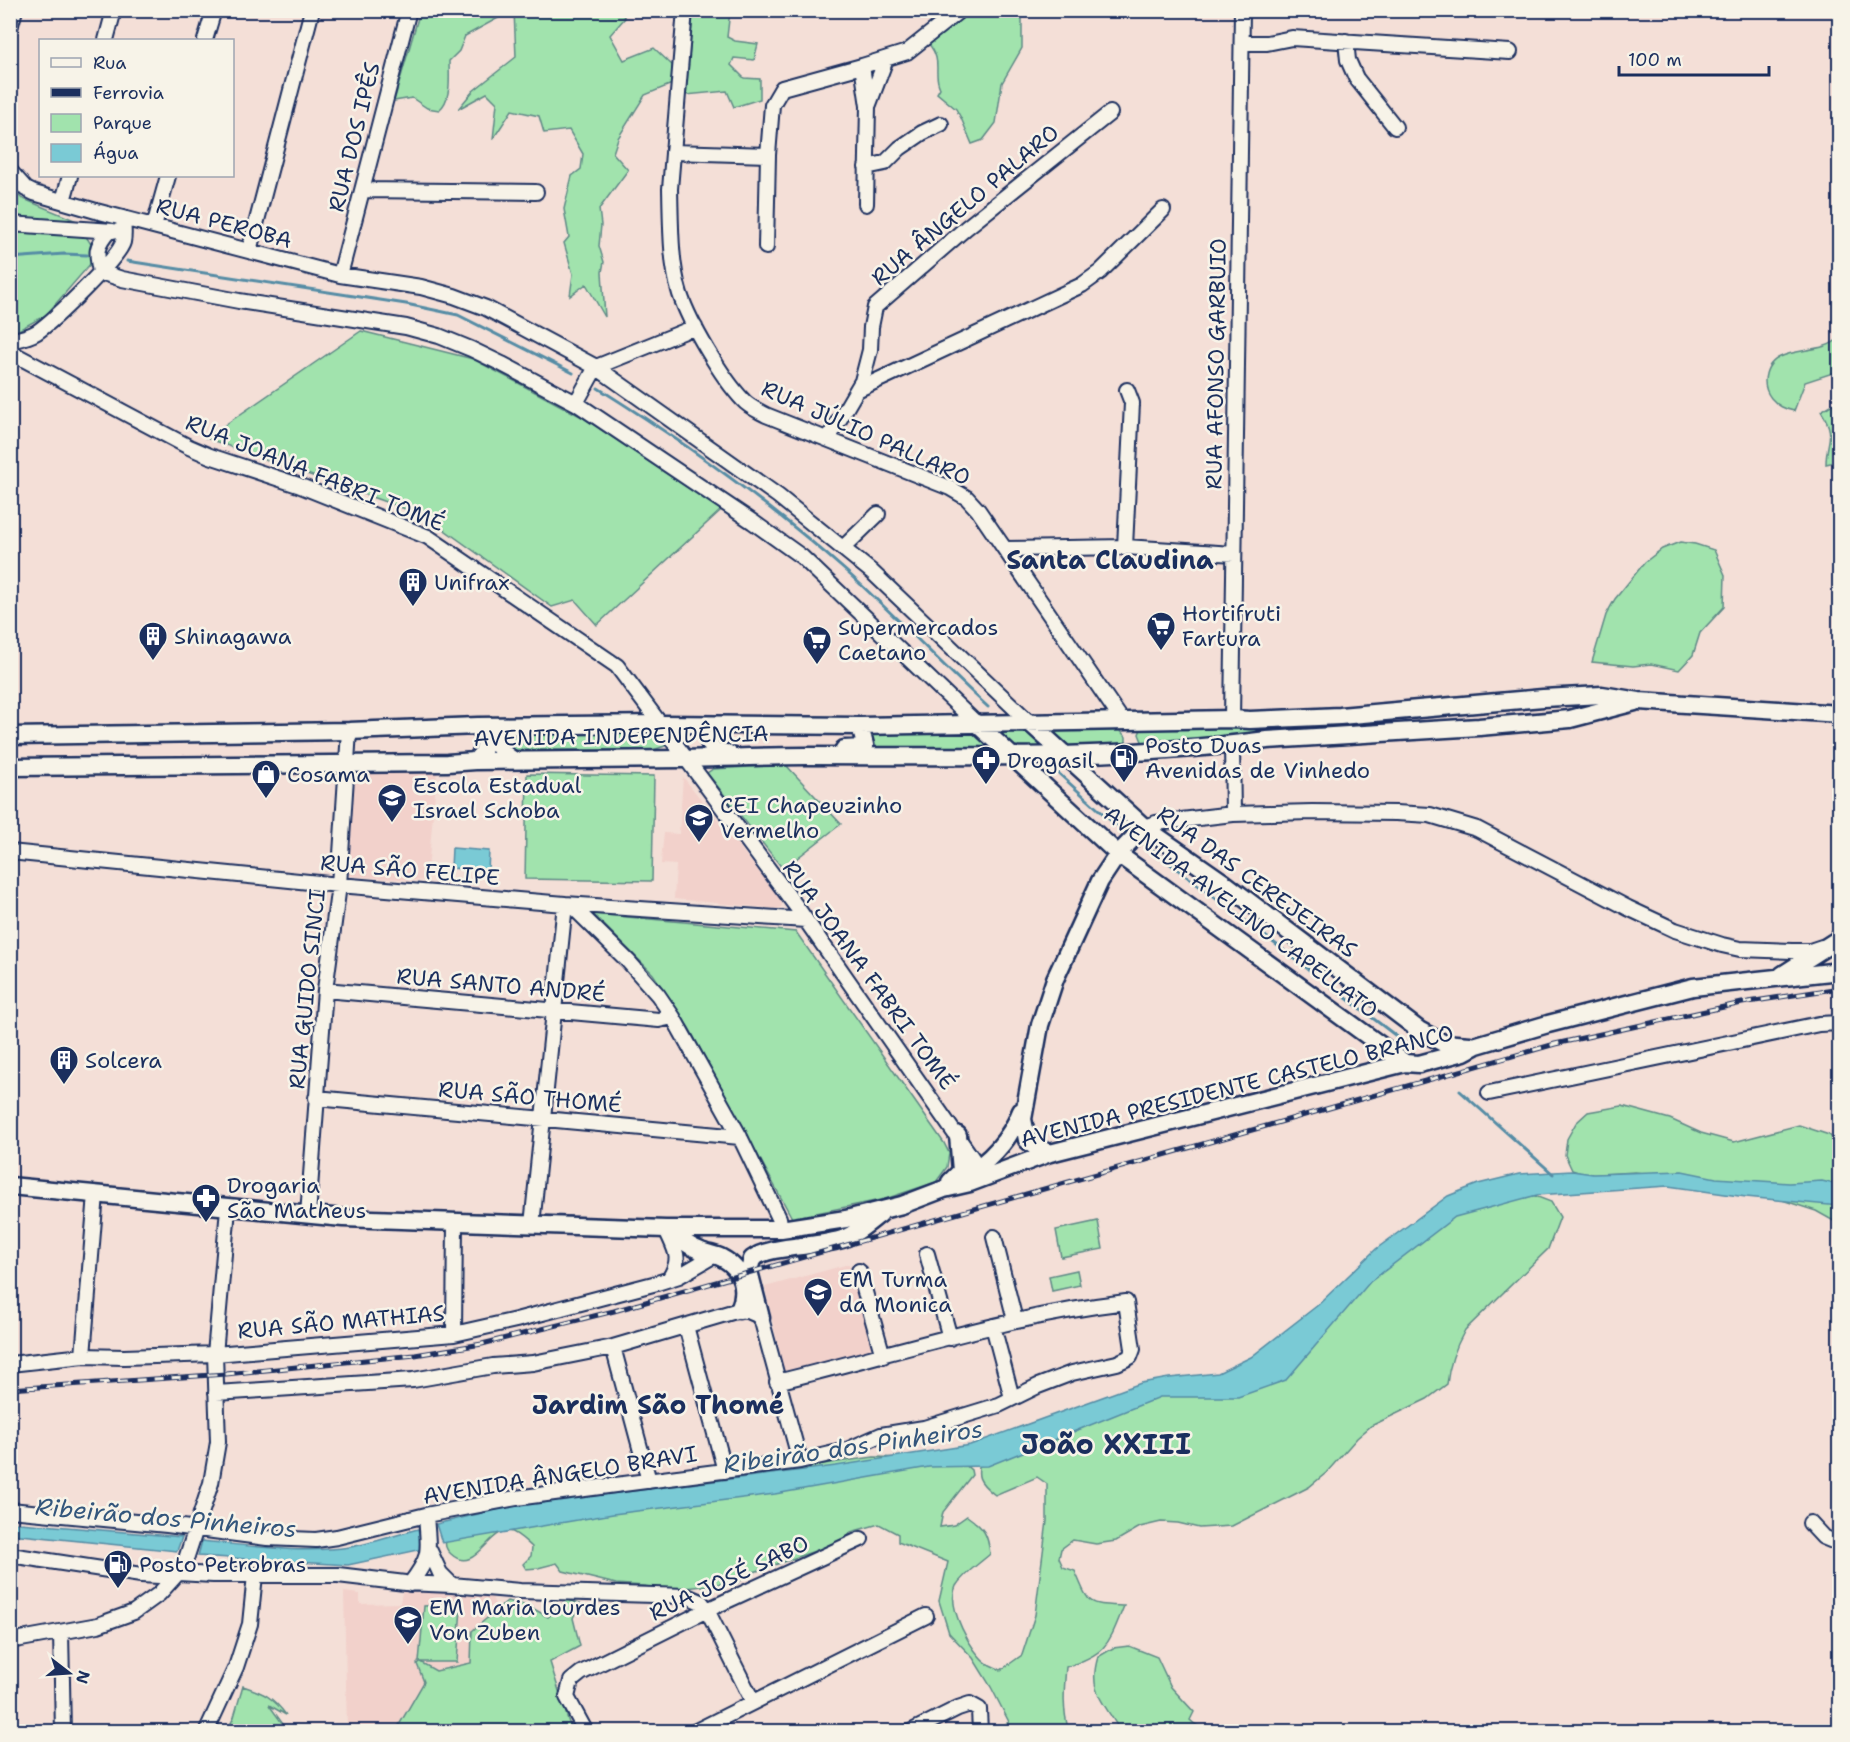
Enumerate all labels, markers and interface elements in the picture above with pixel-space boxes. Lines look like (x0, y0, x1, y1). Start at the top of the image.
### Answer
legend (39, 39, 234, 177)
scale bar (1619, 39, 1769, 77)
text: 100 m (1628, 48, 1682, 72)
text: Rua (93, 51, 126, 75)
street label: RUA DOS IPÊS (321, 59, 387, 215)
text: Ferrovia (93, 81, 164, 105)
text: Parque (93, 111, 152, 135)
street label: RUA ÂNGELO PALARO (865, 118, 1065, 292)
text: Água (93, 141, 138, 165)
street label: RUA PEROBA (153, 191, 295, 255)
street label: RUA AFONSO GARBUIO (1199, 238, 1233, 490)
street label: RUA JÚLIO PALLARO (757, 374, 975, 492)
street label: RUA JOANA FABRI TOMÉ (181, 408, 449, 538)
district label: Santa Claudina (1006, 542, 1214, 577)
building icon: Unifrax (397, 566, 429, 608)
place label: Unifrax (434, 568, 510, 597)
place label: Hortifruti Fartura (1182, 599, 1281, 653)
supermarket icon: Hortifruti Fartura (1145, 610, 1177, 652)
place label: Supermercados Caetano (838, 613, 998, 667)
building icon: Shinagawa (137, 620, 169, 662)
place label: Shinagawa (174, 622, 292, 651)
supermarket icon: Supermercados Caetano (801, 624, 833, 666)
street label: AVENIDA INDEPENDÊNCIA (473, 719, 769, 753)
place label: Posto Duas Avenidas de Vinhedo (1145, 731, 1370, 785)
fuel station icon: Posto Duas Avenidas de Vinhedo (1108, 742, 1140, 784)
pharmacy icon: Drogasil (970, 744, 1002, 786)
place label: Drogasil (1007, 746, 1095, 775)
shop icon: Cosama (250, 758, 282, 800)
place label: Cosama (287, 760, 370, 789)
place label: Escola Estadual Israel Schoba (413, 771, 582, 825)
school or university icon: Escola Estadual Israel Schoba (376, 782, 408, 824)
place label: CEI Chapeuzinho Vermelho (720, 791, 902, 845)
street label: AVENIDA AVELINO CAPELLATO (1098, 799, 1384, 1025)
street label: RUA DAS CEREJEIRAS (1151, 800, 1363, 964)
school or university icon: CEI Chapeuzinho Vermelho (683, 802, 715, 844)
street label: RUA SÃO FELIPE (319, 848, 501, 892)
street label: RUA JOANA FABRI TOMÉ (776, 855, 962, 1095)
street label: RUA GUIDO SINCI (282, 887, 332, 1091)
street label: RUA SANTO ANDRÉ (395, 961, 607, 1009)
street label: AVENIDA PRESIDENTE CASTELO BRANCO (1017, 1018, 1457, 1154)
building icon: Solcera (48, 1044, 80, 1086)
place label: Solcera (85, 1046, 162, 1075)
street label: RUA SÃO THOMÉ (437, 1075, 623, 1119)
place label: Drogaria São Matheus (227, 1171, 366, 1225)
pharmacy icon: Drogaria São Matheus (190, 1182, 222, 1224)
place label: EM Turma da Monica (839, 1265, 952, 1319)
school or university icon: EM Turma da Monica (802, 1276, 834, 1318)
street label: RUA SÃO MATHIAS (236, 1299, 446, 1345)
district label: Jardim São Thomé (532, 1387, 784, 1422)
water label: Ribeirão dos Pinheiros (721, 1413, 985, 1481)
district label: João XXIII (1021, 1425, 1191, 1463)
street label: AVENIDA ÂNGELO BRAVI (421, 1439, 699, 1511)
water label: Ribeirão dos Pinheiros (34, 1491, 298, 1545)
street label: RUA JOSÉ SABO (645, 1528, 813, 1628)
fuel station icon: Posto Petrobras (102, 1548, 134, 1590)
place label: Posto Petrobras (139, 1550, 306, 1579)
place label: EM Maria lourdes Von Zuben (429, 1593, 621, 1647)
school or university icon: EM Maria lourdes Von Zuben (392, 1604, 424, 1646)
north arrow (39, 1643, 99, 1703)
text: N (71, 1668, 95, 1686)

